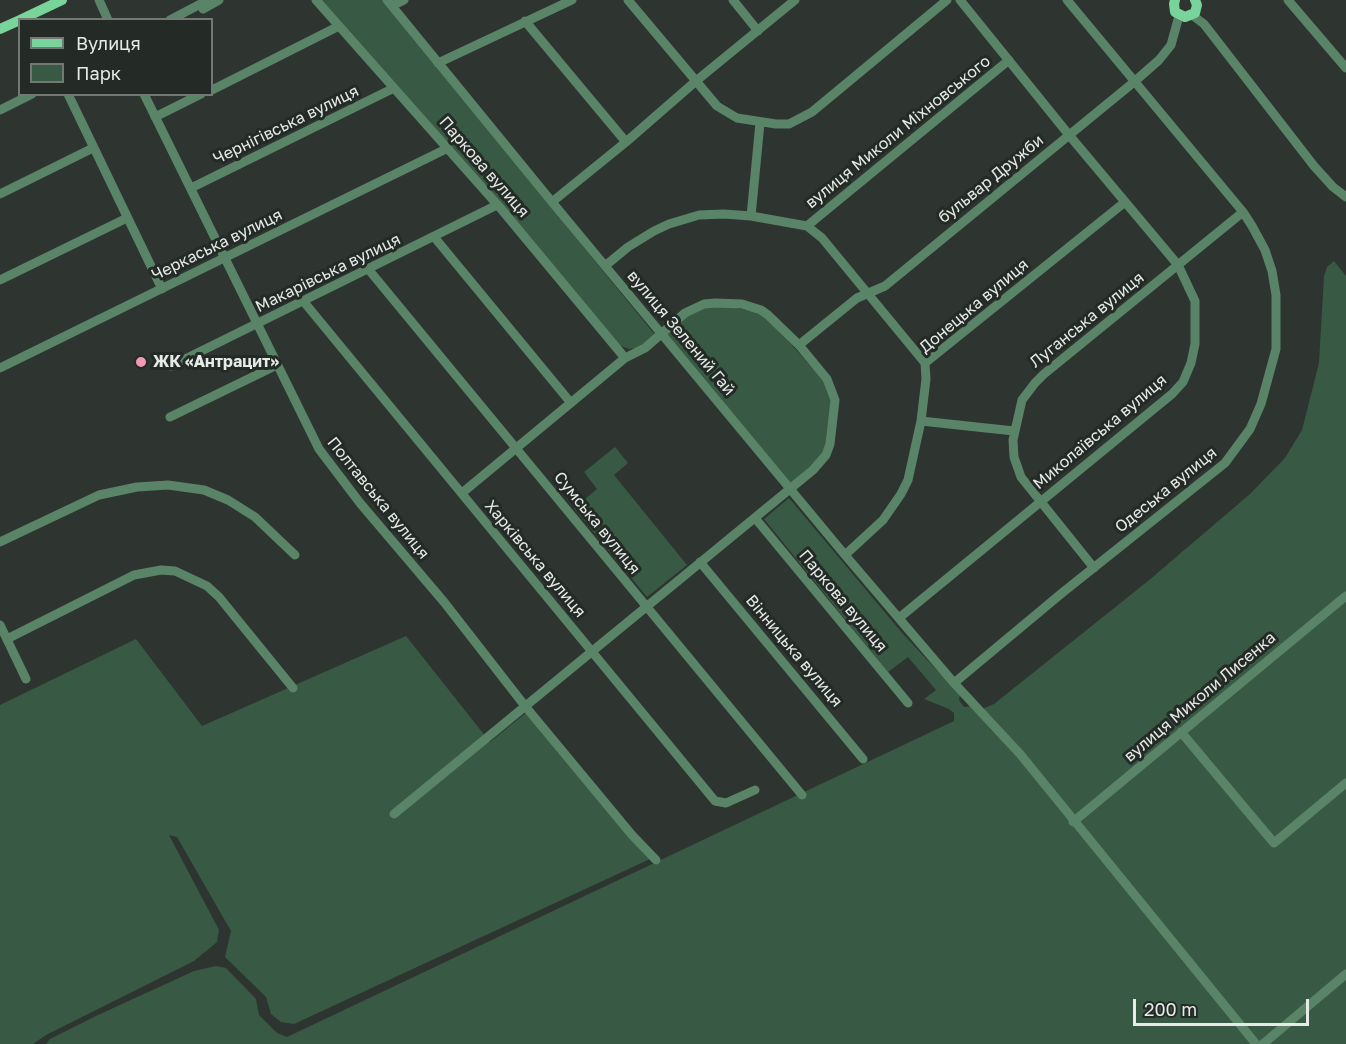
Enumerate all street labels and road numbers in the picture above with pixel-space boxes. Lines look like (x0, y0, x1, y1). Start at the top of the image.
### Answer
street label: вулиця Миколи Міхновського (802, 51, 994, 213)
street label: Чернігівська вулиця (210, 81, 362, 169)
street label: Паркова вулиця (435, 113, 533, 221)
street label: бульвар Дружби (935, 131, 1047, 227)
street label: Черкаська вулиця (149, 205, 285, 285)
street label: Макарівська вулиця (252, 230, 404, 316)
street label: Донецька вулиця (916, 255, 1032, 357)
street label: вулиця Зелений Гай (623, 267, 739, 399)
street label: Луганська вулиця (1026, 268, 1148, 372)
street label: Миколаївська вулиця (1029, 371, 1171, 493)
street label: Полтавська вулиця (323, 433, 433, 563)
street label: Одеська вулиця (1111, 443, 1221, 537)
street label: Сумська вулиця (550, 468, 644, 578)
street label: Харківська вулиця (481, 497, 589, 621)
street label: Паркова вулиця (795, 546, 891, 656)
street label: Вінницька вулиця (742, 591, 846, 711)
street label: вулиця Миколи Лисенка (1120, 628, 1280, 766)

